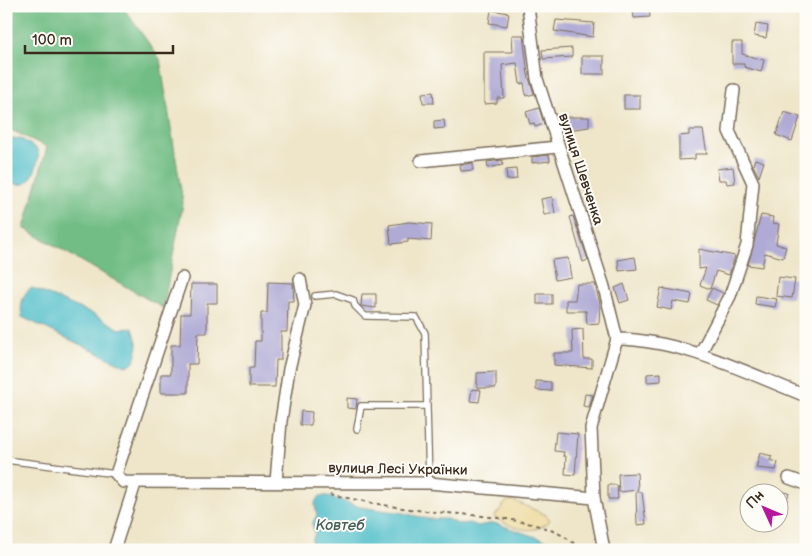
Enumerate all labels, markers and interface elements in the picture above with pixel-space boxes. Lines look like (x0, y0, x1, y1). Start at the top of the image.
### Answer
scale bar (25, 22, 172, 54)
text: 100 m (32, 31, 72, 50)
street label: вулиця Шевченка (555, 111, 607, 228)
street label: вулиця Лесі Українки (328, 459, 468, 479)
north arrow (740, 484, 790, 534)
text: Пн (742, 487, 768, 512)
water label: Ковтеб (316, 516, 365, 535)

